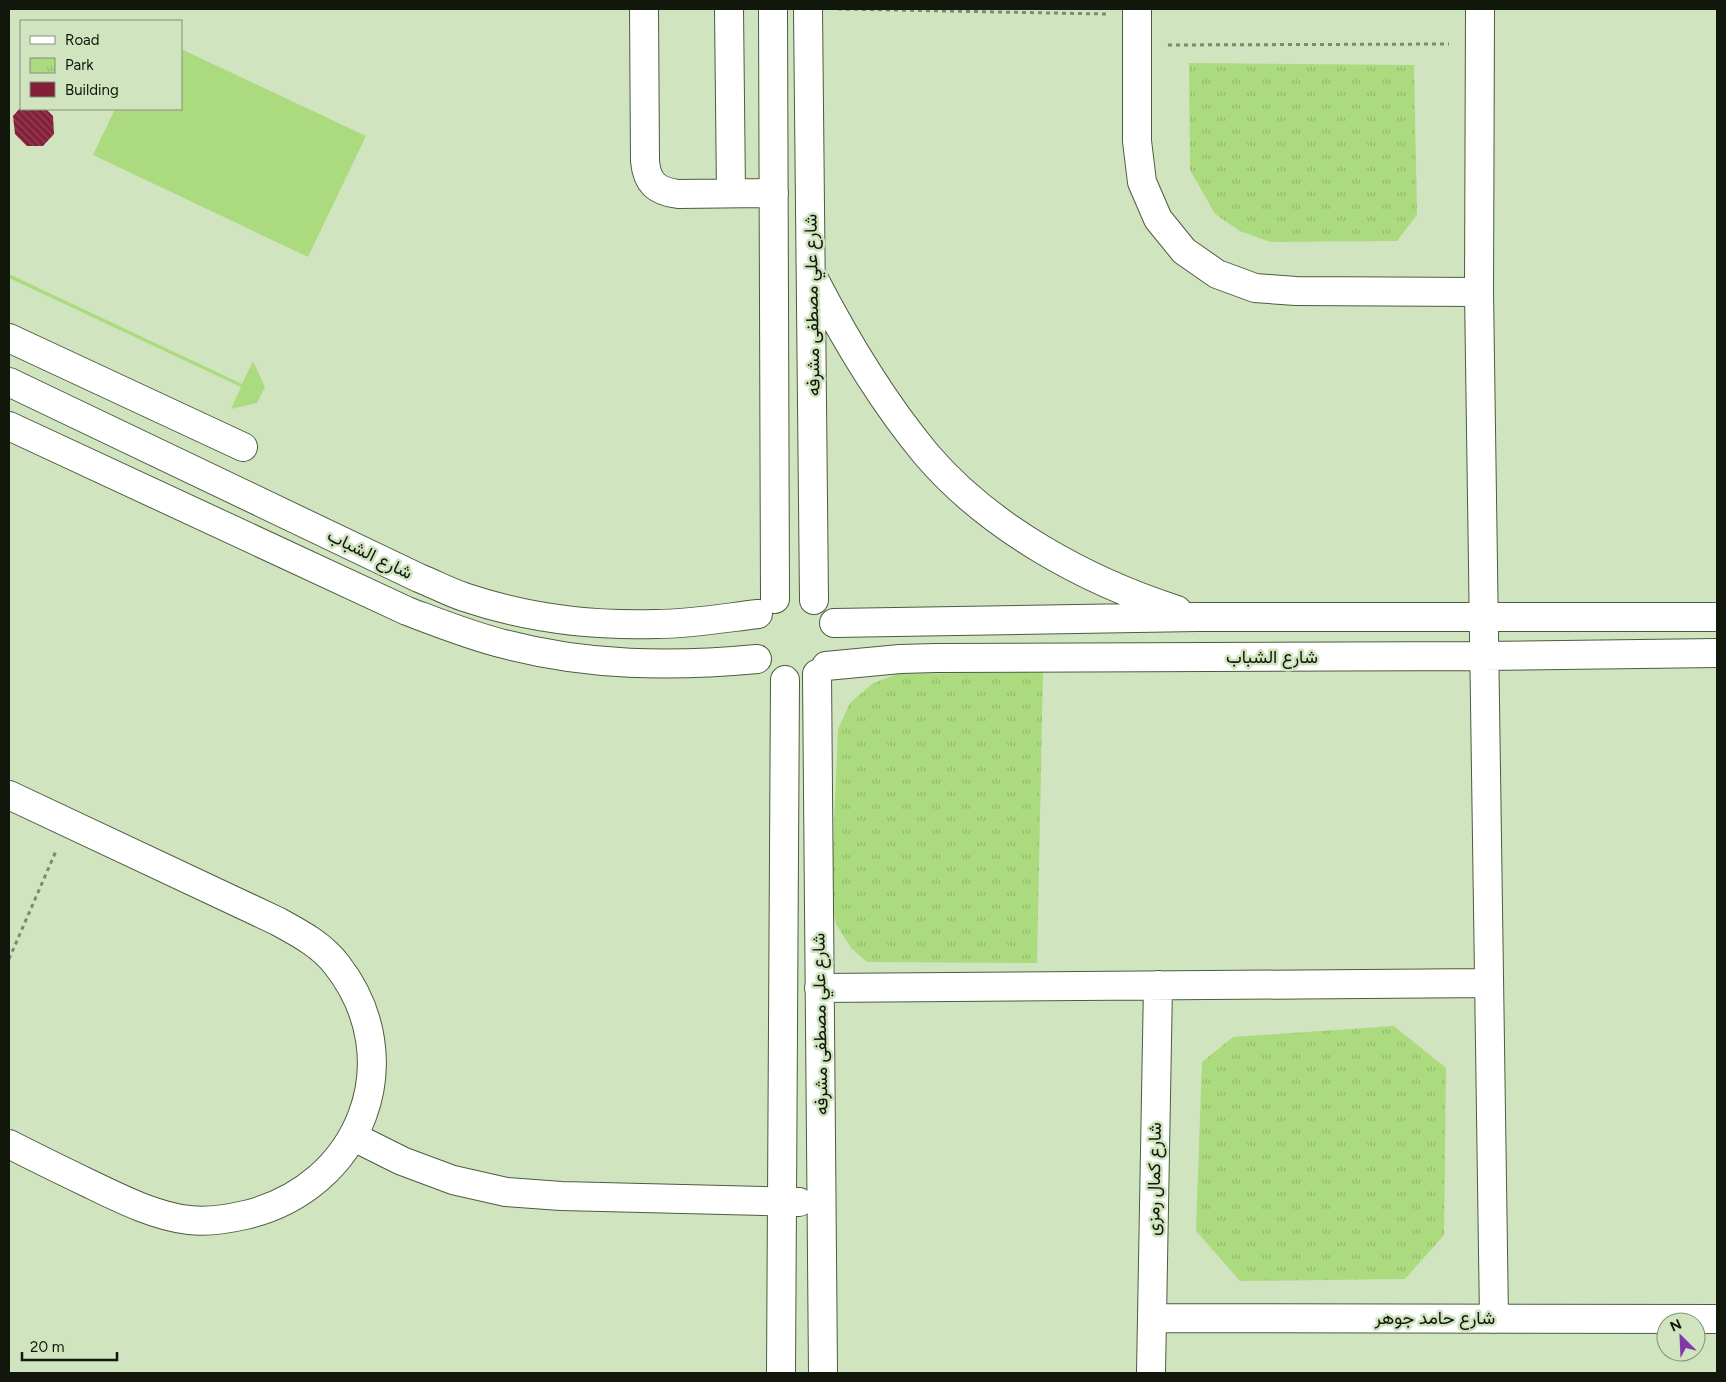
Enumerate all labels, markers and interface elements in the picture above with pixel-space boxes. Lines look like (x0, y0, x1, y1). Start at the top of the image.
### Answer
legend (20, 20, 182, 110)
text: Road (65, 31, 100, 49)
text: Park (65, 56, 94, 74)
text: Building (65, 81, 119, 99)
street label: شارع علي مصطفى مشرفه (799, 214, 829, 396)
street label: شارع الشباب (323, 524, 416, 585)
street label: شارع الشباب (1226, 646, 1318, 669)
street label: شارع علي مصطفى مشرفه (807, 933, 837, 1115)
street label: شارع كمال رمزى (1142, 1122, 1167, 1236)
street label: شارع حامد جوهر (1374, 1307, 1495, 1330)
north arrow (1656, 1312, 1706, 1362)
text: N (1668, 1316, 1684, 1336)
scale bar (22, 1330, 118, 1362)
text: 20 m (30, 1338, 64, 1356)

